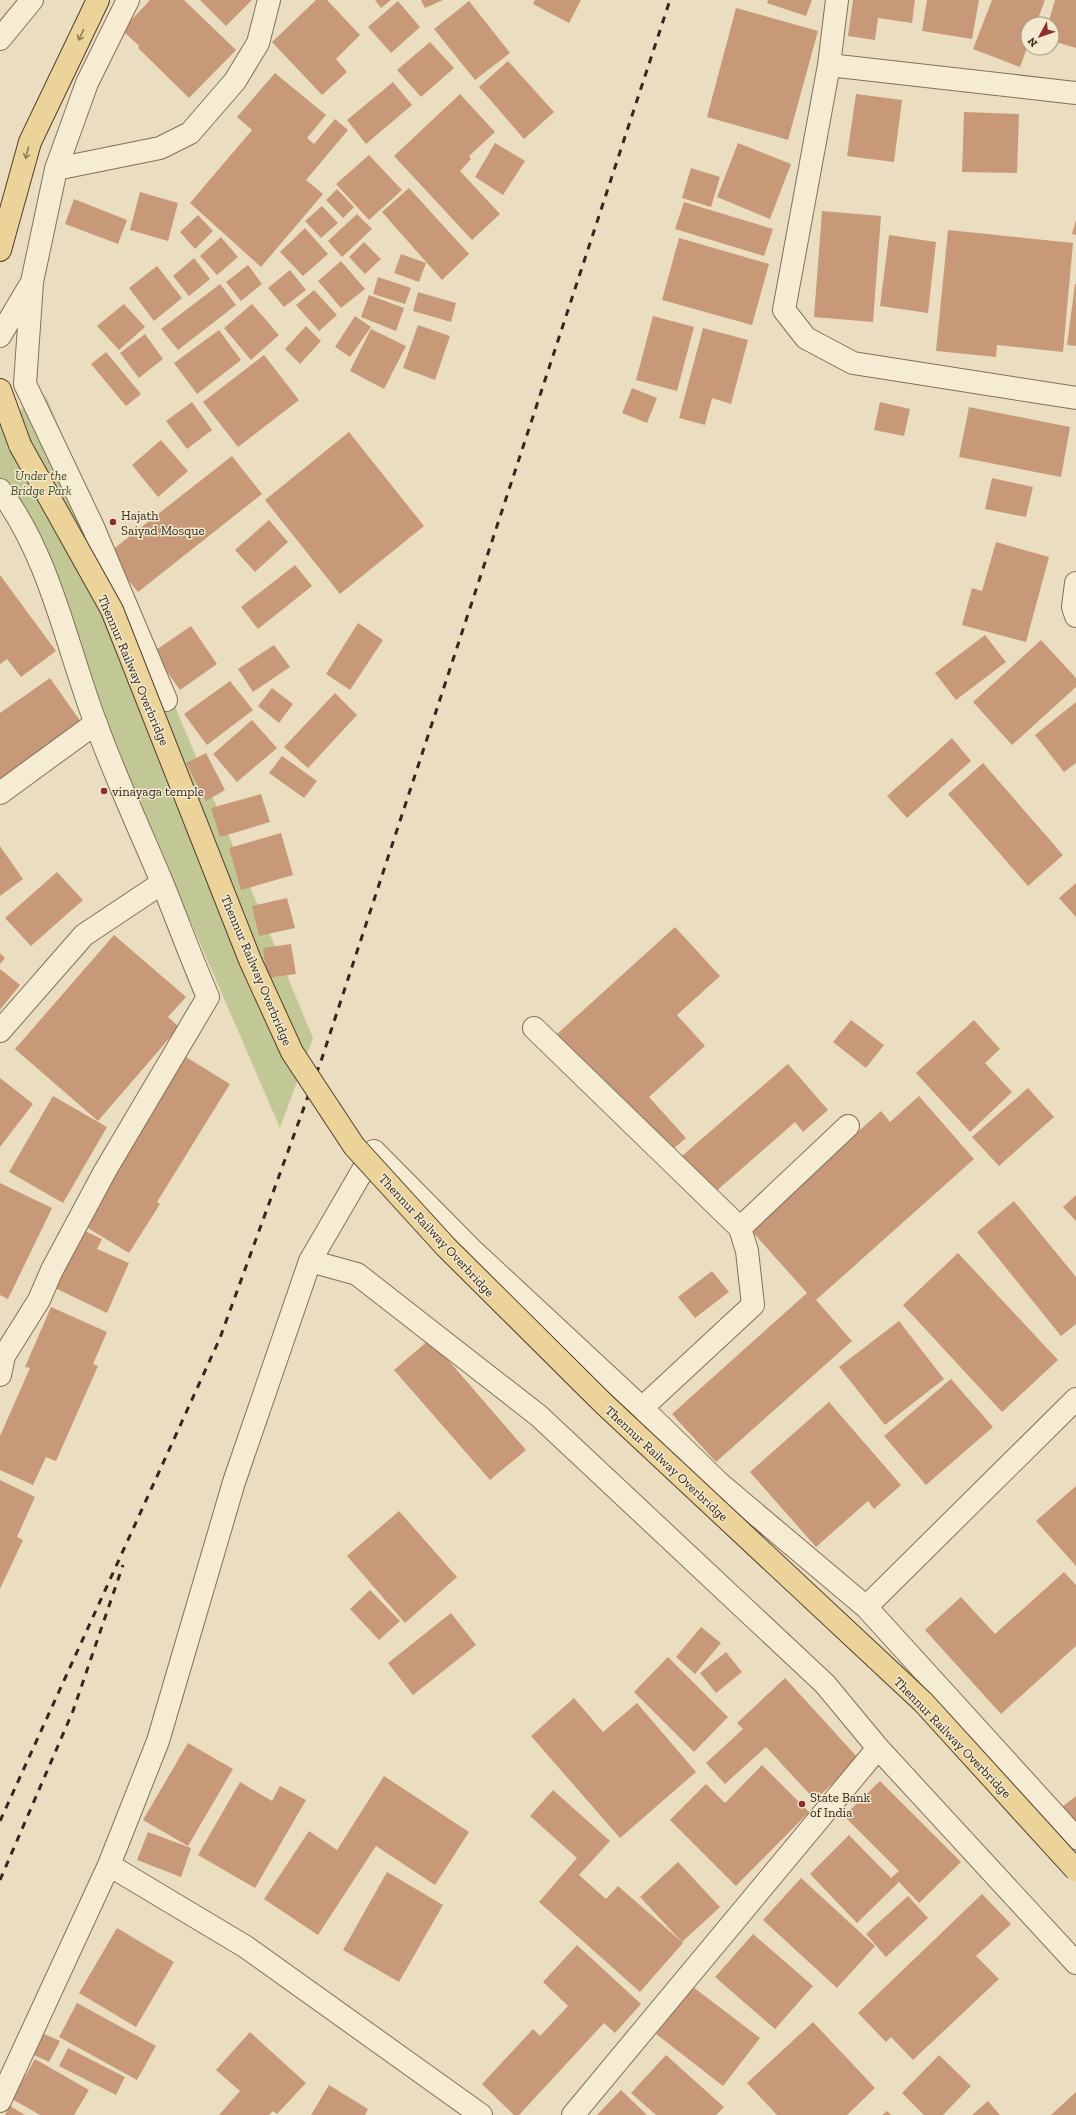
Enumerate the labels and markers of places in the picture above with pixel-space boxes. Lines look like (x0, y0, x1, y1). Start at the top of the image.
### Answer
place label: Hajath Saiyad Mosque (121, 508, 205, 538)
marker: Hajath Saiyad Mosque (108, 517, 118, 527)
place label: vinayaga temple (112, 784, 204, 799)
marker: vinayaga temple (99, 786, 109, 796)
place label: State Bank of India (810, 1790, 870, 1820)
marker: State Bank of India (797, 1799, 807, 1809)

